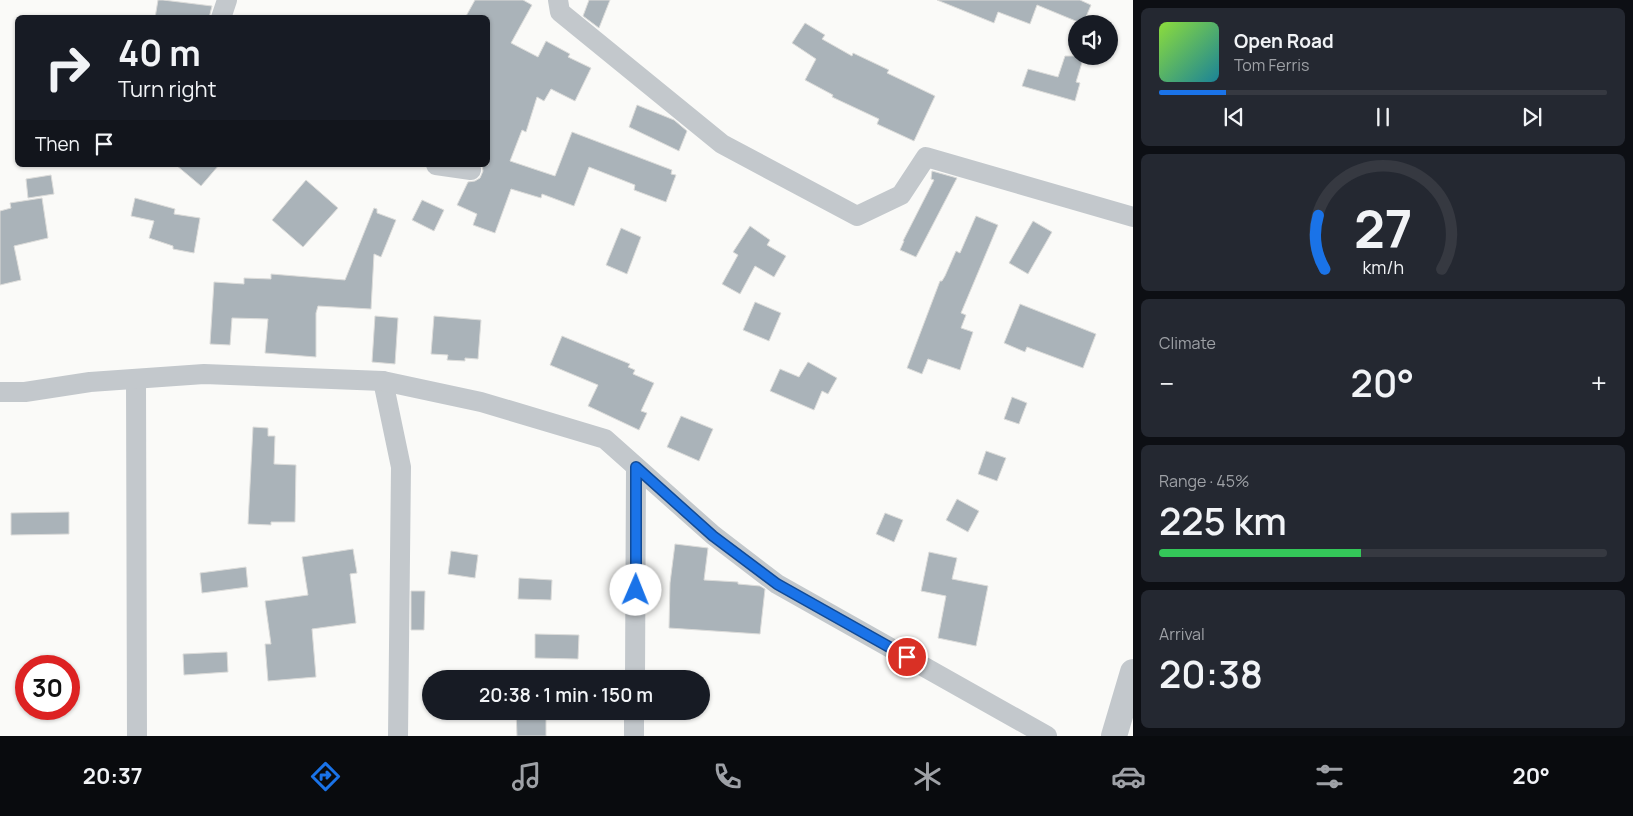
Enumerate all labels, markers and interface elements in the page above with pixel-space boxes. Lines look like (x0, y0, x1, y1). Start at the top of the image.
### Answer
map controls (1068, 15, 1118, 65)
button: sound (1068, 15, 1118, 65)
text: Open Road (1234, 28, 1334, 54)
text: 40 m (118, 29, 201, 77)
icon: right (35, 35, 100, 100)
text: Tom Ferris (1234, 54, 1309, 76)
text: Turn right (118, 74, 216, 104)
icon: previous (1220, 103, 1248, 131)
icon: pause (1369, 103, 1397, 131)
icon: next (1518, 103, 1546, 131)
icon: arrive (90, 130, 118, 158)
text: Then (35, 131, 80, 157)
text: 27 (1354, 193, 1412, 264)
text: km/h (1362, 255, 1404, 279)
text: Climate (1159, 332, 1216, 354)
text: 20° (1351, 356, 1414, 408)
text: − (1159, 364, 1174, 402)
text: + (1591, 364, 1607, 402)
text: Range · 45% (1159, 470, 1249, 492)
text: 225 km (1159, 494, 1287, 546)
position arrow (609, 563, 661, 615)
text: Arrival (1159, 623, 1205, 645)
pin (886, 636, 928, 678)
icon: arrive (893, 643, 921, 671)
text: 20:38 (1159, 647, 1263, 699)
speed limit sign: 30 (15, 655, 80, 720)
text: 20:38 · 1 min · 150 m (479, 682, 653, 708)
icon: directions (308, 759, 343, 794)
icon: music (509, 759, 544, 794)
icon: phone (710, 759, 745, 794)
icon: climate (910, 759, 945, 794)
icon: car (1111, 759, 1146, 794)
icon: filters (1312, 759, 1347, 794)
text: 20:37 (83, 761, 143, 791)
text: 20° (1513, 761, 1550, 791)

